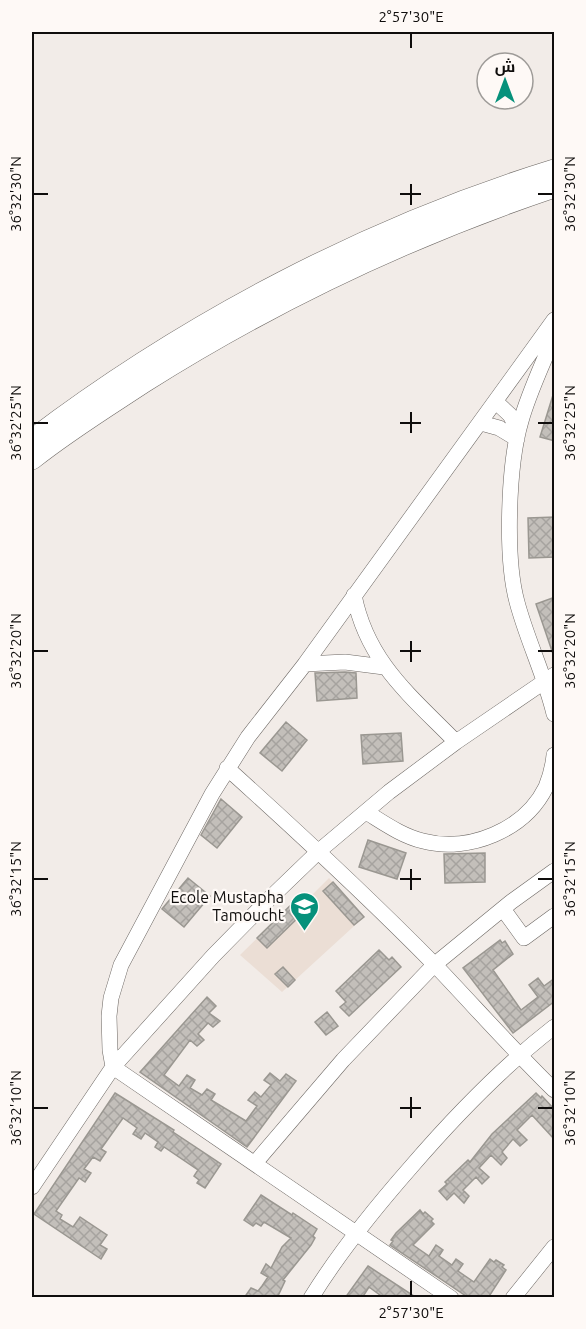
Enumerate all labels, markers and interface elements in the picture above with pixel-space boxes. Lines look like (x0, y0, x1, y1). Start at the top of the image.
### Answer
text: 2°57'30"E (378, 8, 444, 25)
north arrow (475, 51, 535, 111)
text: ش (495, 57, 515, 76)
text: 36°32'30"N (7, 156, 24, 232)
text: 36°32'30"N (561, 156, 578, 232)
text: 36°32'25"N (7, 385, 24, 461)
text: 36°32'25"N (561, 385, 578, 461)
text: 36°32'20"N (7, 613, 24, 689)
text: 36°32'20"N (561, 613, 578, 689)
text: 36°32'15"N (7, 841, 24, 917)
text: 36°32'15"N (561, 841, 578, 917)
place label: Ecole Mustapha Tamoucht (170, 888, 285, 924)
school or university icon: Ecole Mustapha Tamoucht (289, 890, 321, 932)
text: 36°32'10"N (7, 1070, 24, 1146)
text: 36°32'10"N (561, 1070, 578, 1146)
text: 2°57'30"E (378, 1304, 444, 1321)

